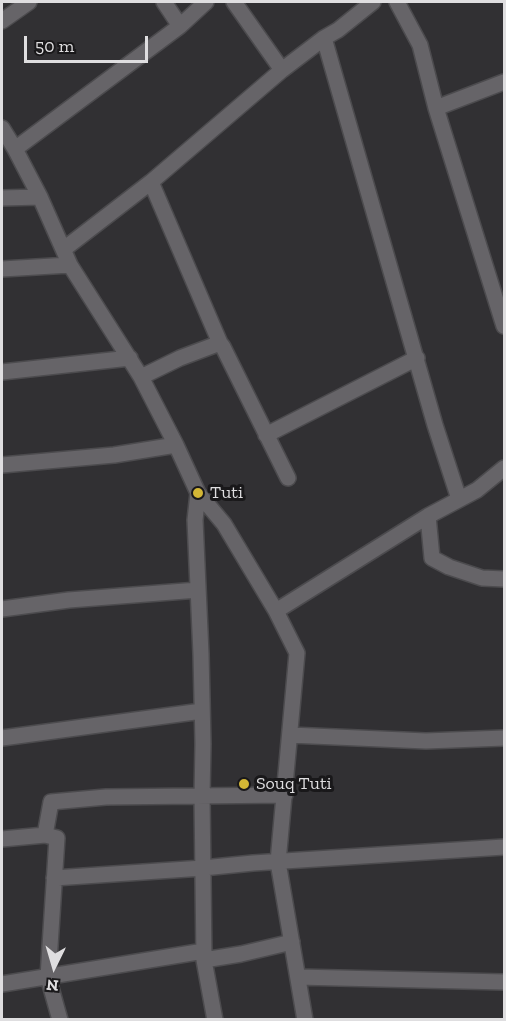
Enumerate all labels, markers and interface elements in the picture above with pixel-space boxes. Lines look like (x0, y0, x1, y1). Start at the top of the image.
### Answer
scale bar (27, 24, 152, 62)
text: 50 m (35, 35, 74, 57)
place label: Tuti (210, 482, 243, 504)
marker: Tuti (191, 486, 205, 500)
place label: Souq Tuti (256, 773, 332, 795)
marker: Souq Tuti (237, 777, 251, 791)
north arrow (24, 937, 84, 997)
text: N (46, 975, 59, 995)

